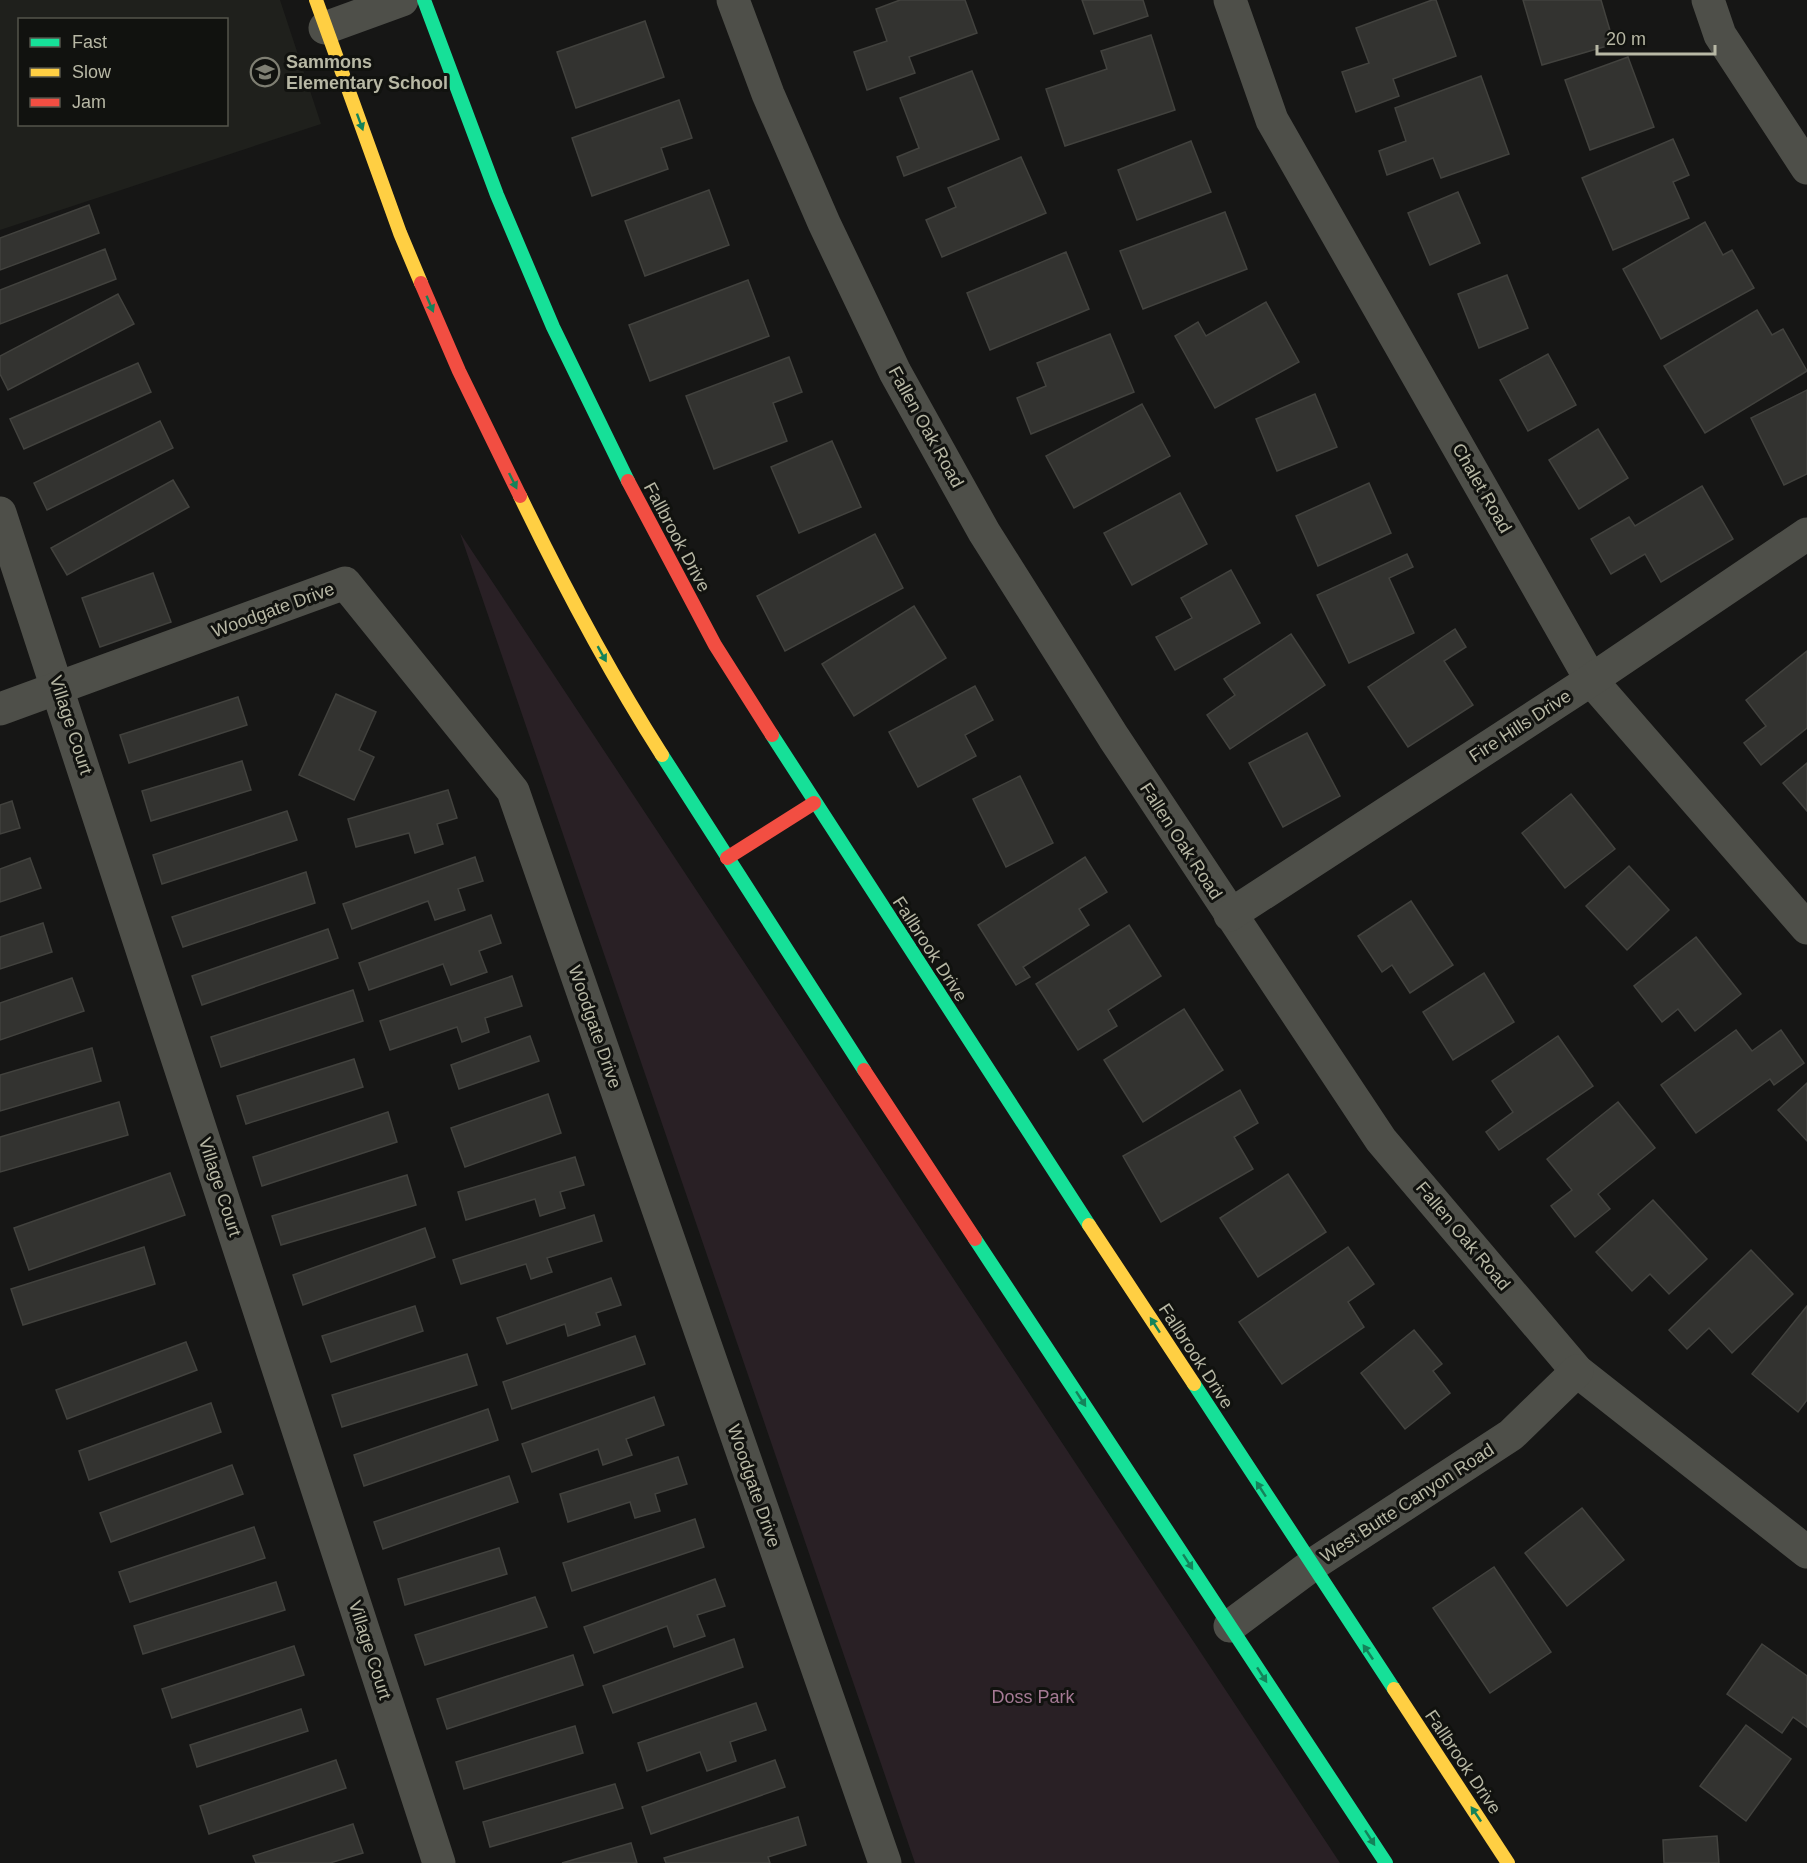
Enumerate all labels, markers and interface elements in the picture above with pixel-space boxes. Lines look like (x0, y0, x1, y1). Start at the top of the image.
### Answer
legend (18, 18, 228, 126)
scale bar (1597, 18, 1716, 56)
text: 20 m (1606, 29, 1646, 49)
text: Fast (72, 32, 107, 52)
place label: Sammons Elementary School (286, 52, 448, 93)
school or university icon: Sammons Elementary School (249, 56, 281, 88)
text: Slow (72, 62, 112, 82)
text: Jam (72, 92, 106, 112)
one-way arrow (355, 113, 365, 131)
one-way arrow (426, 295, 436, 313)
street label: Fallen Oak Road (885, 363, 967, 491)
street label: Chalet Road (1448, 440, 1516, 536)
one-way arrow (508, 472, 517, 489)
street label: Fallbrook Drive (640, 479, 714, 595)
street label: Woodgate Drive (209, 579, 337, 641)
one-way arrow (596, 646, 607, 662)
street label: Village Court (46, 673, 96, 777)
street label: Fire Hills Drive (1465, 686, 1575, 766)
street label: Fallen Oak Road (1136, 779, 1226, 903)
street label: Fallbrook Drive (889, 893, 971, 1005)
street label: Woodgate Drive (565, 963, 625, 1091)
street label: Village Court (195, 1135, 245, 1239)
street label: Fallen Oak Road (1412, 1178, 1514, 1294)
street label: Fallbrook Drive (1155, 1300, 1237, 1412)
one-way arrow (1149, 1317, 1160, 1334)
one-way arrow (1075, 1391, 1086, 1408)
street label: Woodgate Drive (724, 1422, 784, 1550)
street label: West Butte Canyon Road (1317, 1439, 1497, 1567)
one-way arrow (1256, 1480, 1267, 1497)
one-way arrow (1182, 1554, 1193, 1570)
street label: Village Court (345, 1598, 395, 1702)
one-way arrow (1363, 1643, 1374, 1660)
one-way arrow (1257, 1667, 1268, 1683)
park label: Doss Park (991, 1687, 1076, 1707)
street label: Fallbrook Drive (1421, 1706, 1505, 1818)
one-way arrow (1471, 1806, 1482, 1822)
one-way arrow (1364, 1830, 1375, 1846)

